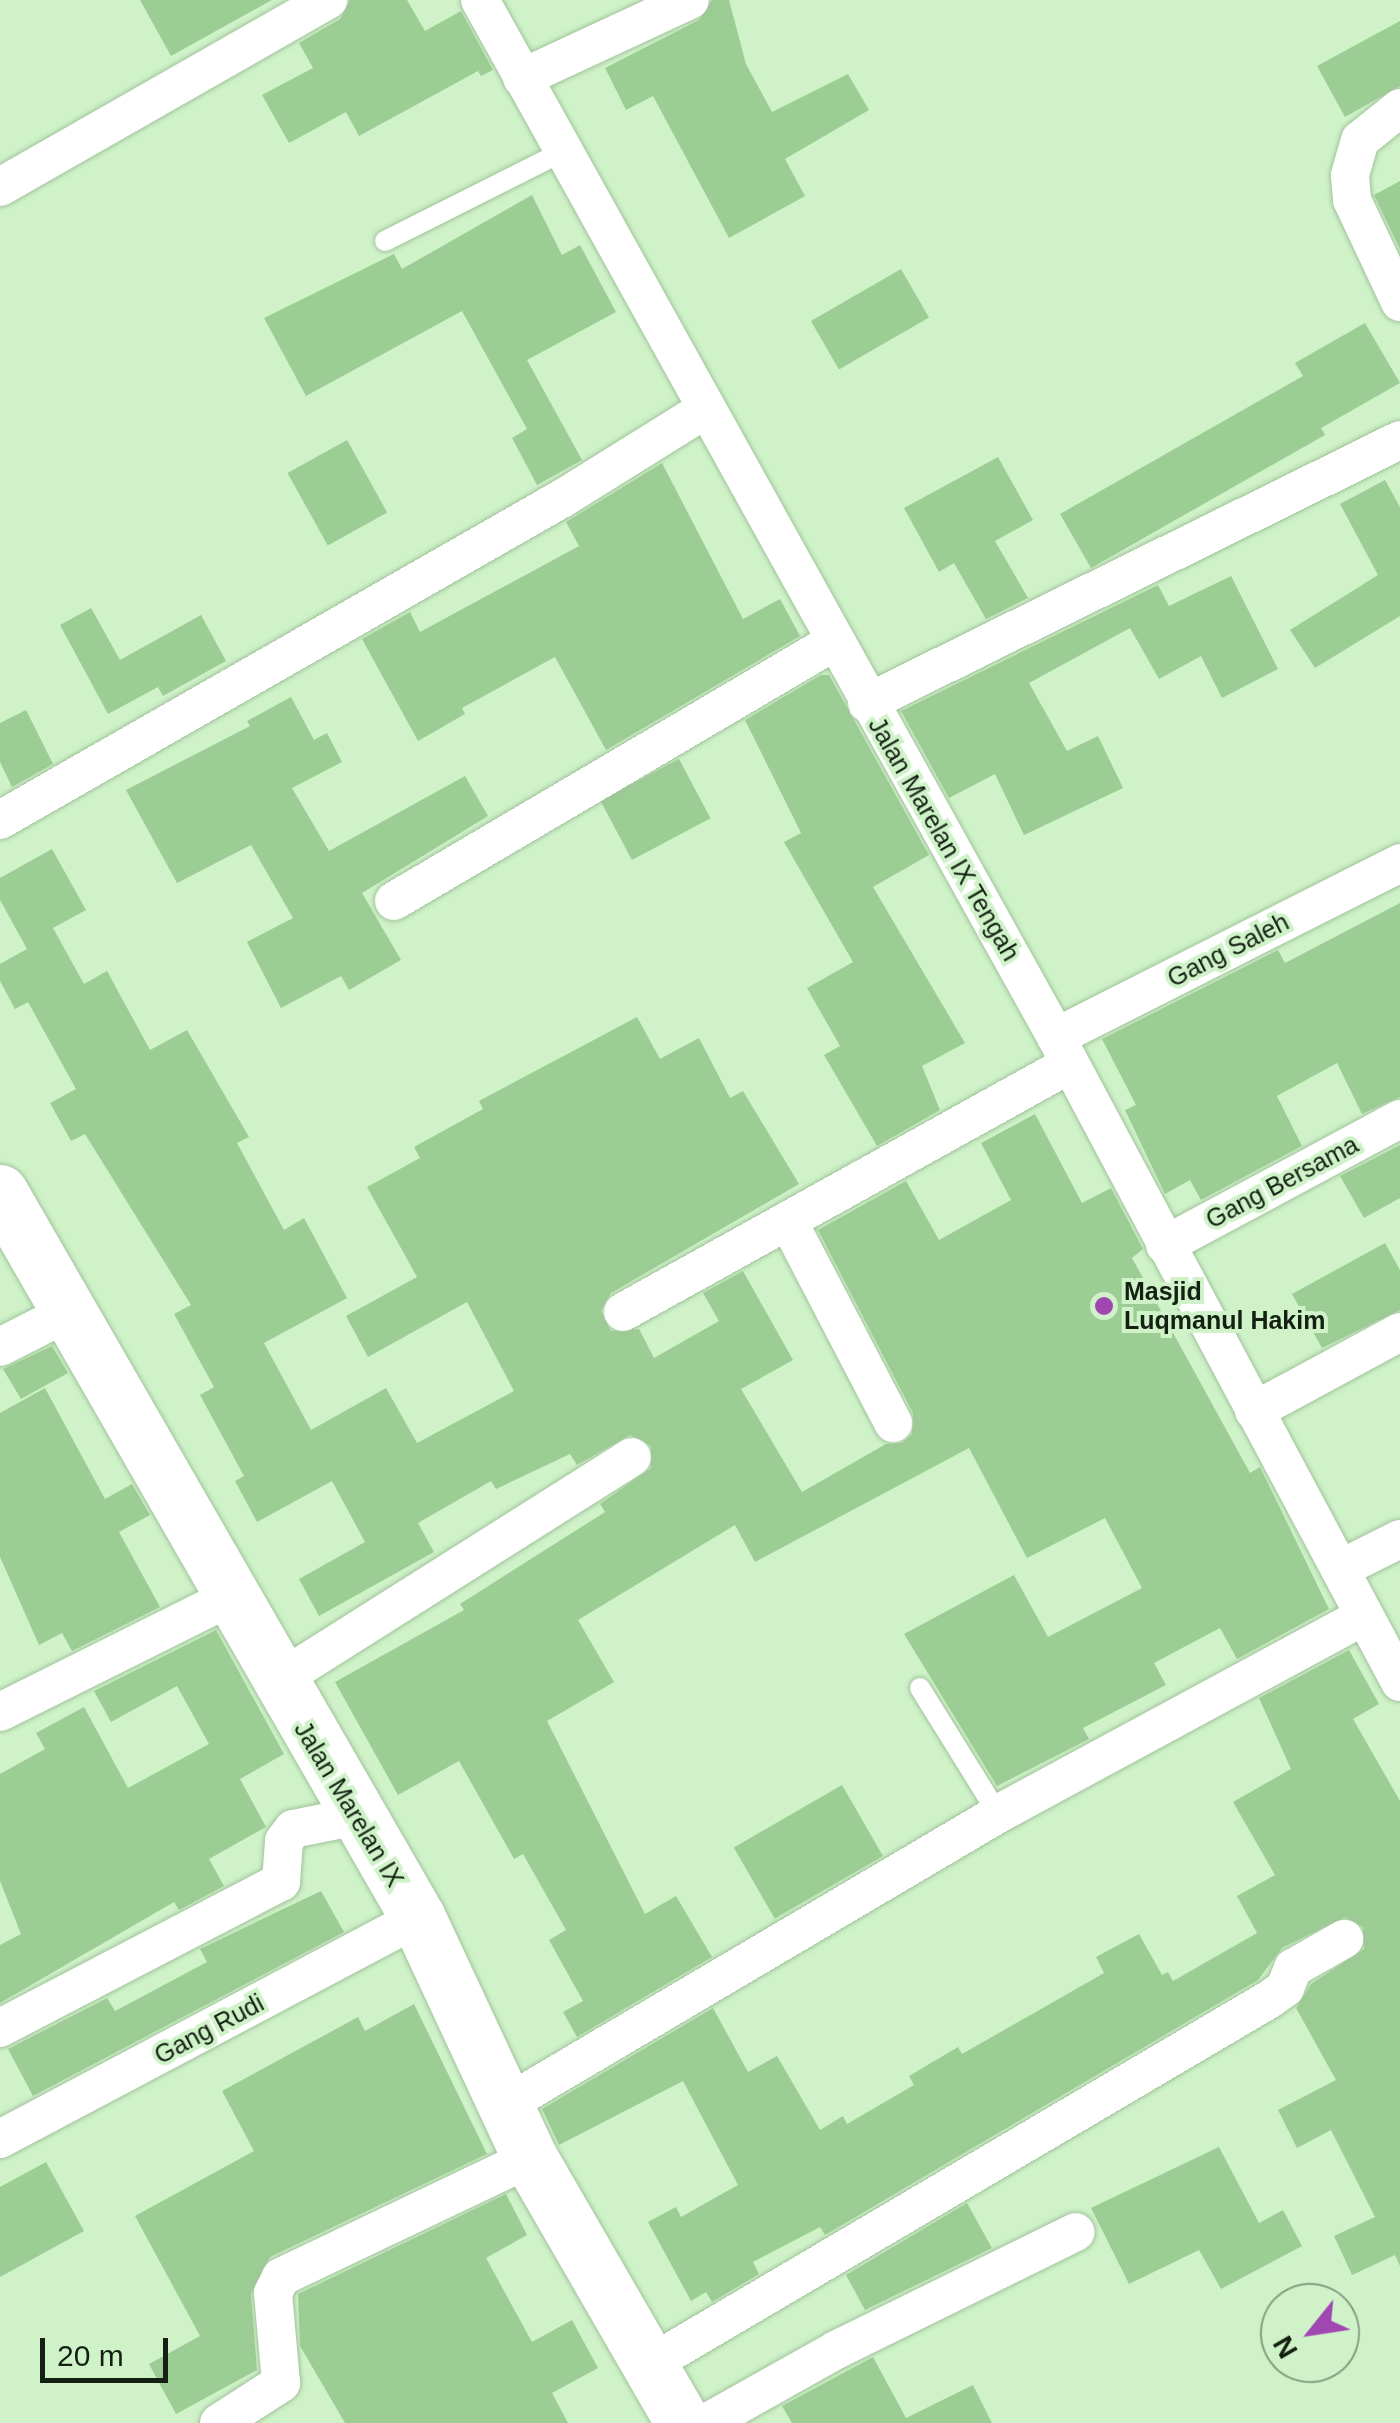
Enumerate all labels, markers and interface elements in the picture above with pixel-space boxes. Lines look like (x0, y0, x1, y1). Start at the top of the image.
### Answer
street label: Jalan Marelan IX Tengah (862, 712, 1026, 966)
street label: Gang Saleh (1162, 907, 1294, 993)
street label: Gang Bersama (1201, 1129, 1363, 1235)
place label: Masjid Luqmanul Hakim (1124, 1277, 1325, 1336)
marker: Masjid Luqmanul Hakim (1093, 1295, 1115, 1317)
street label: Jalan Marelan IX (288, 1716, 410, 1892)
street label: Gang Rudi (149, 1988, 269, 2070)
north arrow (1260, 2283, 1360, 2383)
scale bar (45, 2318, 172, 2380)
text: N (1267, 2331, 1304, 2364)
text: 20 m (57, 2339, 124, 2372)

